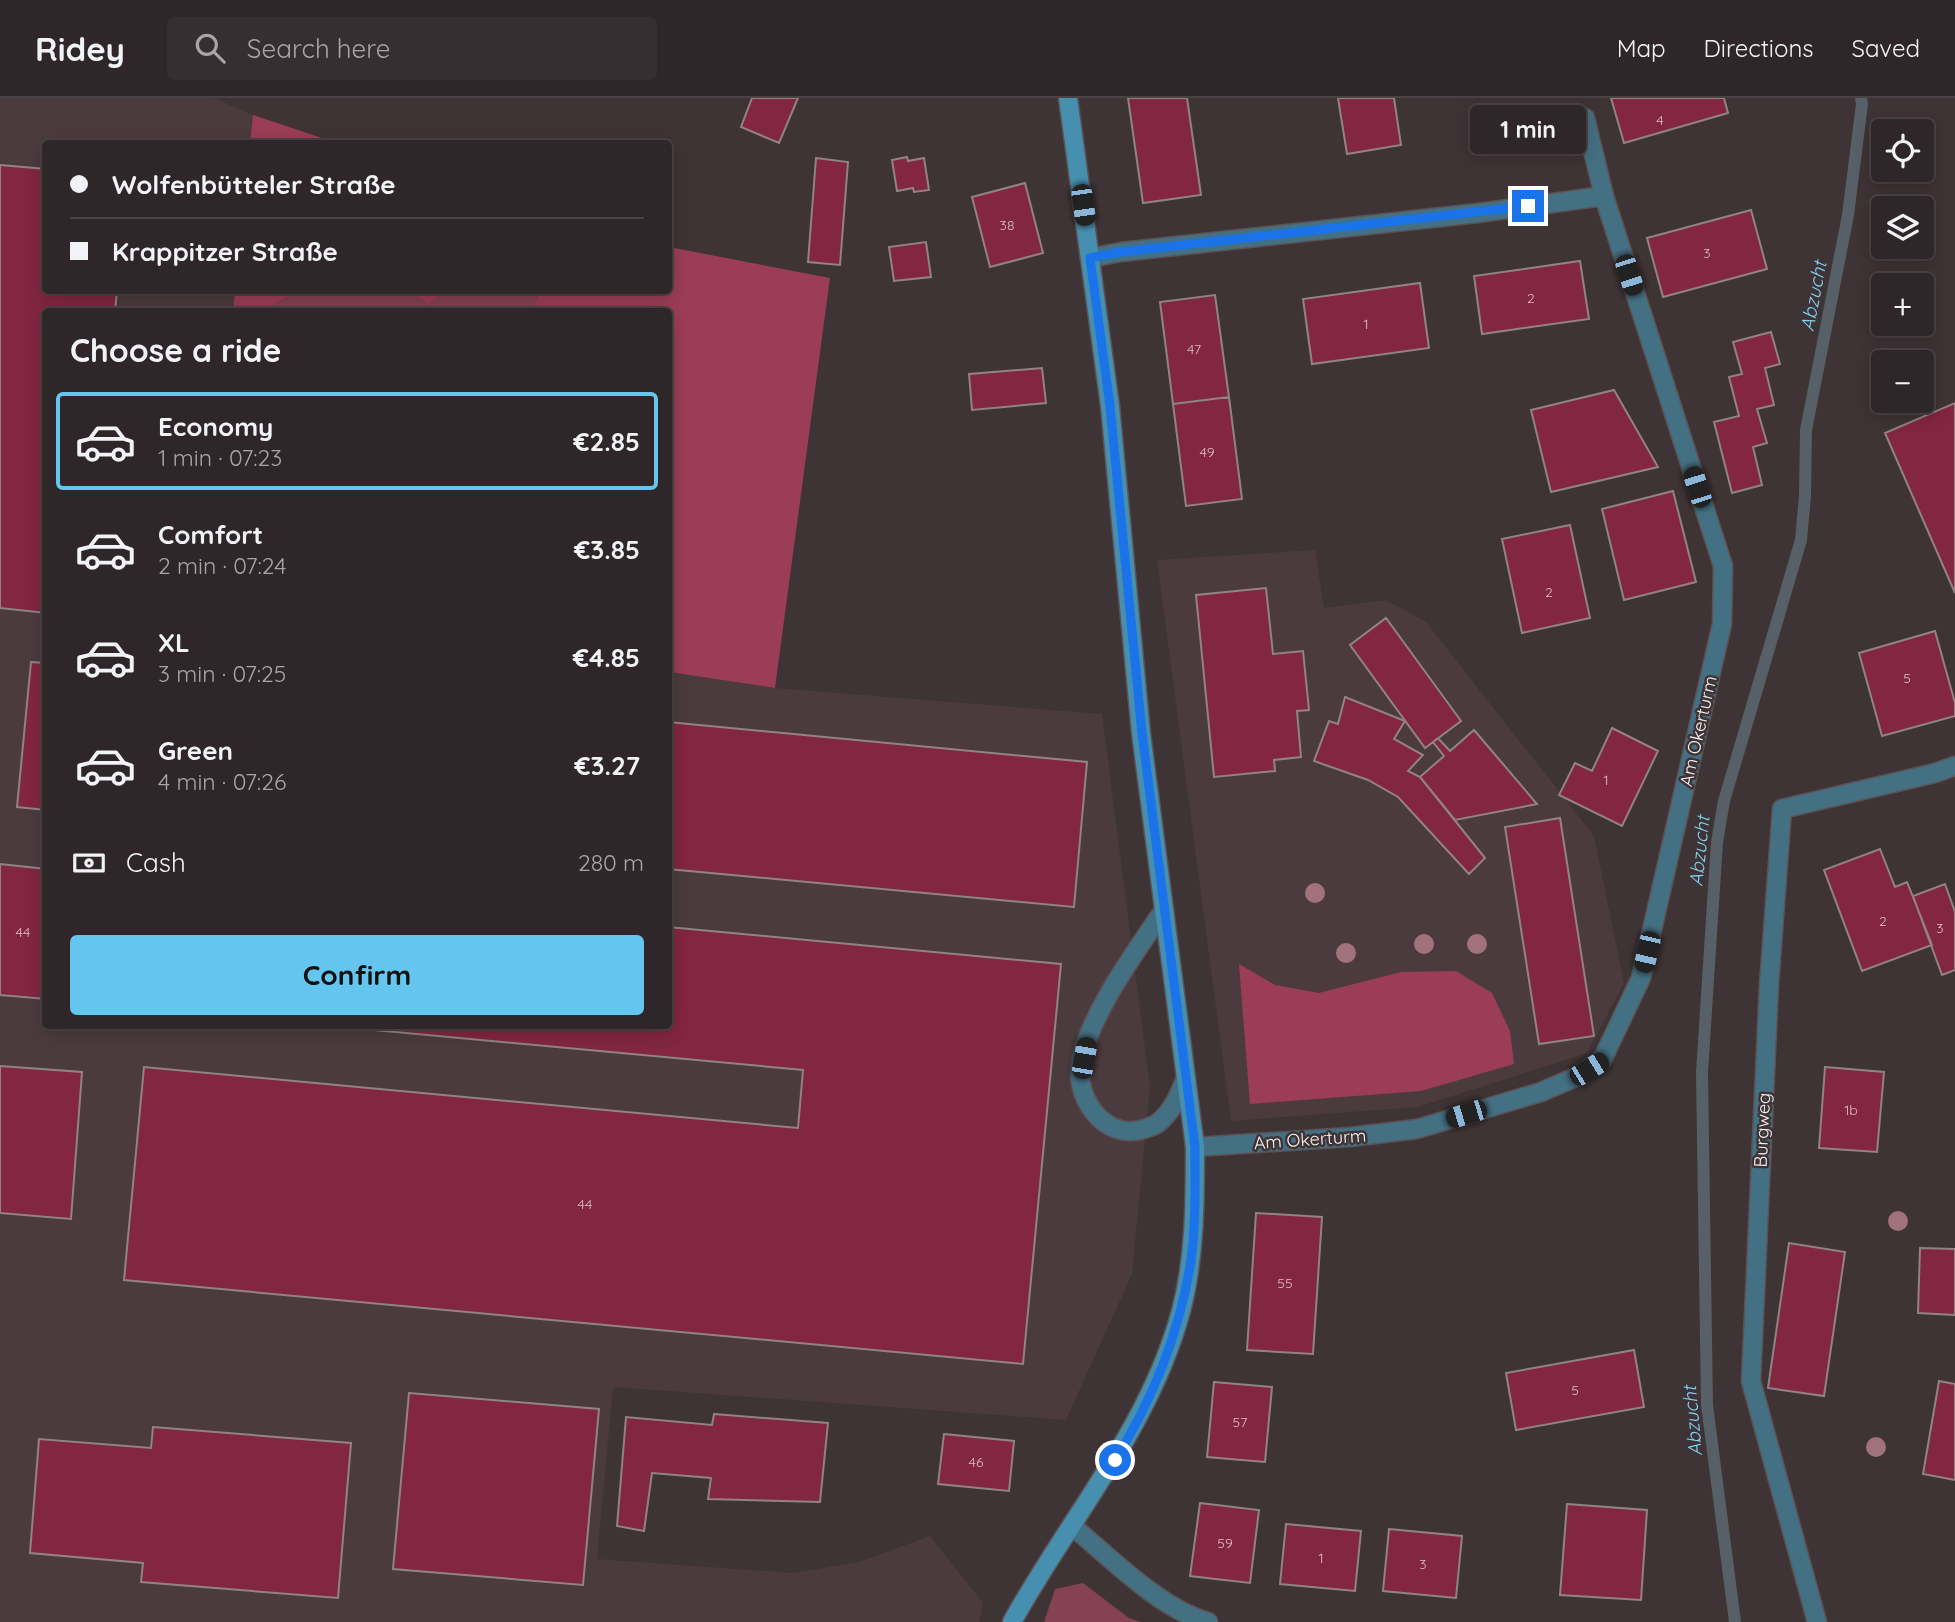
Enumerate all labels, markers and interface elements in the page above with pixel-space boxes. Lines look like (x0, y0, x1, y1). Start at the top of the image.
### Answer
search box (167, 17, 657, 80)
text: Ridey (35, 28, 125, 69)
icon: search (191, 29, 229, 67)
text: Search here (247, 32, 390, 65)
text: Map (1617, 33, 1666, 63)
text: Directions (1704, 33, 1814, 63)
text: Saved (1852, 33, 1920, 63)
callout: 1 min (1470, 105, 1586, 154)
house number: 4 (1656, 111, 1664, 129)
text: 1 min (1500, 115, 1556, 144)
map controls (1871, 119, 1934, 413)
button: locate (1871, 119, 1934, 182)
text: Wolfenbütteler Straße (112, 168, 396, 201)
car (1070, 183, 1097, 227)
route end (1512, 190, 1544, 222)
button: layers (1871, 196, 1934, 259)
house number: 38 (1000, 216, 1014, 234)
text: Krappitzer Straße (112, 235, 338, 268)
house number: 3 (1703, 244, 1711, 262)
car (1613, 252, 1646, 298)
water label: Abzucht (1794, 257, 1832, 333)
button: + (1871, 273, 1934, 336)
house number: 2 (1527, 289, 1535, 307)
house number: 1 (1363, 315, 1369, 333)
text: Choose a ride (70, 330, 282, 370)
house number: 47 (1187, 340, 1201, 358)
button: − (1871, 350, 1934, 413)
icon: car (74, 410, 137, 473)
text: Economy (158, 410, 273, 443)
text: €2.85 (573, 425, 640, 458)
text: 1 min · 07:23 (158, 443, 282, 472)
house number: 49 (1200, 443, 1215, 461)
car (1681, 464, 1714, 510)
icon: car (74, 518, 137, 581)
text: Comfort (158, 518, 263, 551)
text: €3.85 (574, 533, 640, 566)
text: 2 min · 07:24 (158, 551, 286, 580)
house number: 2 (1545, 583, 1553, 601)
icon: car (74, 626, 137, 689)
text: XL (158, 626, 190, 659)
text: €4.85 (573, 641, 640, 674)
text: 3 min · 07:25 (158, 659, 286, 688)
house number: 5 (1903, 669, 1911, 687)
street label: Am Okerturm (1674, 673, 1722, 789)
icon: car (74, 734, 137, 797)
text: Green (158, 734, 233, 767)
text: €3.27 (574, 749, 640, 782)
text: 4 min · 07:26 (158, 767, 286, 796)
house number: 1 (1603, 771, 1609, 789)
water label: Abzucht (1683, 812, 1715, 887)
icon: cash (70, 844, 108, 882)
text: Cash (126, 846, 186, 879)
text: 280 m (578, 848, 644, 877)
house number: 2 (1879, 912, 1887, 930)
house number: 3 (1936, 919, 1944, 937)
house number: 44 (16, 923, 30, 941)
car (1633, 929, 1662, 975)
button: Confirm (70, 935, 644, 1015)
car (1071, 1035, 1098, 1081)
car (1566, 1049, 1613, 1089)
street label: Burgweg (1749, 1092, 1775, 1168)
car (1443, 1098, 1490, 1130)
house number: 1b (1844, 1101, 1858, 1119)
street label: Am Okerturm (1253, 1124, 1367, 1154)
house number: 44 (578, 1195, 592, 1213)
house number: 55 (1277, 1274, 1293, 1292)
house number: 5 (1571, 1381, 1579, 1399)
water label: Abzucht (1677, 1382, 1707, 1457)
house number: 57 (1233, 1413, 1247, 1431)
route start (1099, 1444, 1131, 1476)
house number: 46 (969, 1453, 984, 1471)
house number: 59 (1217, 1534, 1233, 1552)
house number: 1 (1318, 1549, 1324, 1567)
house number: 3 (1419, 1555, 1427, 1573)

